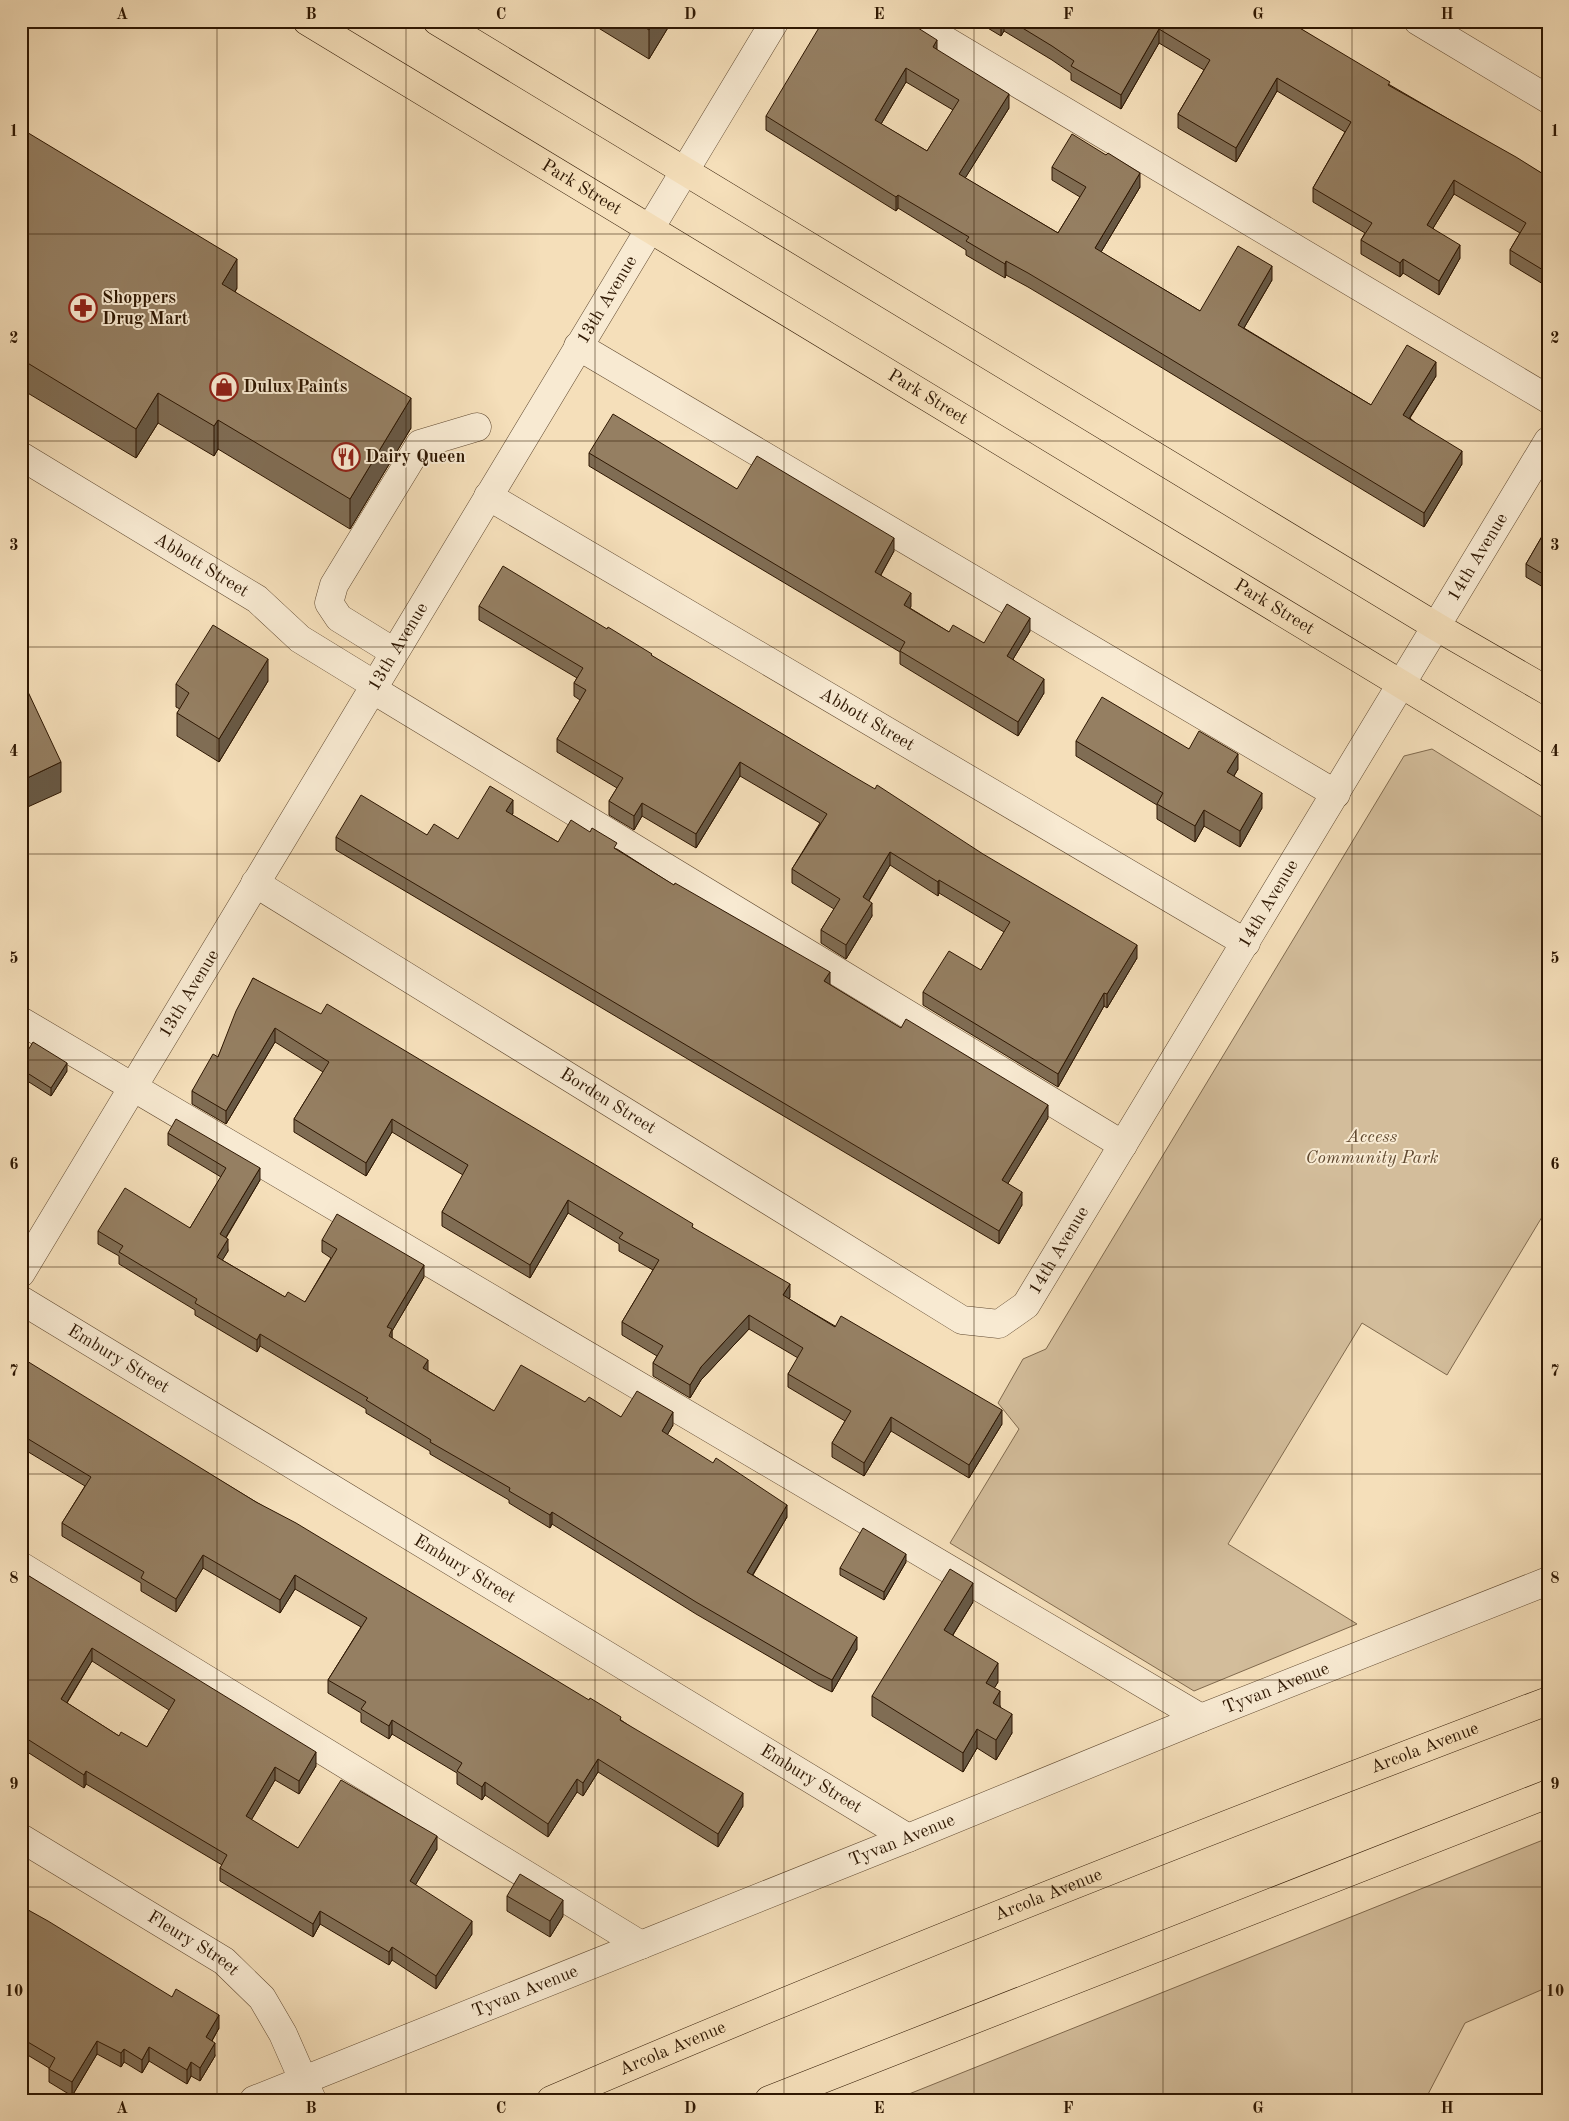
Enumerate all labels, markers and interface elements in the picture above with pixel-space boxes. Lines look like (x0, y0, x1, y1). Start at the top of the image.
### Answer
text: A (116, 7, 128, 23)
text: B (305, 7, 317, 23)
text: C (496, 7, 506, 23)
text: D (684, 7, 696, 23)
text: E (873, 7, 885, 23)
text: F (1063, 7, 1074, 23)
text: G (1252, 7, 1264, 23)
text: H (1440, 7, 1454, 23)
text: 1 (9, 124, 19, 140)
text: 1 (1550, 124, 1560, 140)
street label: Park Street (538, 156, 625, 218)
street label: 13th Avenue (574, 253, 640, 347)
place label: Shoppers Drug Mart (102, 289, 189, 328)
pharmacy icon: Shoppers Drug Mart (68, 293, 98, 323)
text: 2 (9, 331, 19, 347)
text: 2 (1550, 331, 1560, 347)
street label: Park Street (885, 366, 971, 428)
shop icon: Dulux Paints (209, 372, 239, 402)
place label: Dulux Paints (243, 378, 348, 396)
restaurant icon: Dairy Queen (331, 442, 361, 472)
place label: Dairy Queen (365, 448, 466, 466)
street label: 14th Avenue (1444, 510, 1511, 604)
street label: Abbott Street (151, 530, 252, 601)
text: 3 (9, 538, 19, 554)
text: 3 (1550, 538, 1560, 554)
street label: Park Street (1231, 576, 1317, 638)
street label: 13th Avenue (365, 600, 431, 694)
street label: Abbott Street (817, 685, 917, 754)
text: 4 (9, 744, 19, 760)
text: 4 (1550, 744, 1560, 760)
street label: 14th Avenue (1235, 857, 1302, 951)
street label: 13th Avenue (156, 947, 223, 1041)
text: 5 (9, 951, 19, 967)
text: 5 (1550, 951, 1560, 967)
street label: Borden Street (557, 1065, 659, 1137)
park label: Access Community Park (1305, 1128, 1439, 1167)
text: 6 (9, 1157, 19, 1173)
text: 6 (1550, 1157, 1560, 1173)
street label: 14th Avenue (1026, 1203, 1092, 1298)
street label: Embury Street (65, 1322, 172, 1397)
text: 7 (9, 1364, 19, 1380)
text: 7 (1550, 1364, 1560, 1380)
street label: Embury Street (411, 1532, 519, 1607)
text: 8 (9, 1571, 19, 1587)
text: 8 (1550, 1571, 1560, 1587)
street label: Tyvan Avenue (1221, 1659, 1332, 1717)
street label: Arcola Avenue (1368, 1719, 1481, 1777)
street label: Embury Street (757, 1742, 865, 1817)
text: 9 (9, 1777, 19, 1793)
text: 9 (1550, 1777, 1560, 1793)
street label: Tyvan Avenue (846, 1811, 957, 1870)
street label: Arcola Avenue (992, 1865, 1105, 1924)
street label: Fleury Street (144, 1908, 242, 1979)
street label: Tyvan Avenue (470, 1962, 581, 2021)
text: 10 (5, 1984, 23, 2000)
text: 10 (1546, 1984, 1564, 2000)
street label: Arcola Avenue (616, 2018, 729, 2079)
text: A (116, 2101, 128, 2117)
text: B (305, 2101, 317, 2117)
text: C (496, 2101, 506, 2117)
text: D (684, 2101, 696, 2117)
text: E (873, 2101, 885, 2117)
text: F (1063, 2101, 1074, 2117)
text: G (1252, 2101, 1264, 2117)
text: H (1440, 2101, 1454, 2117)

